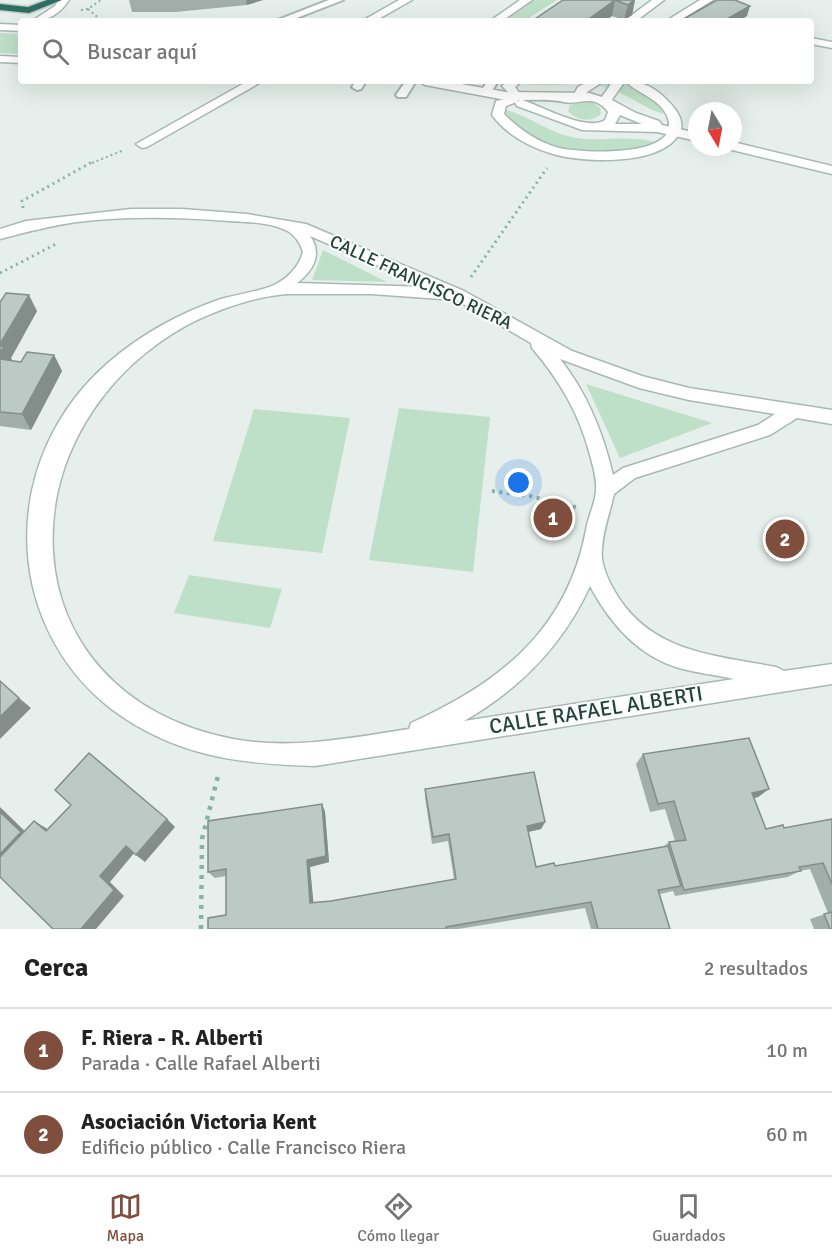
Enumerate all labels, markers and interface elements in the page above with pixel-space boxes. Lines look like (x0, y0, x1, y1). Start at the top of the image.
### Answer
search box (18, 18, 814, 84)
icon: search (39, 35, 72, 68)
text: Buscar aquí (87, 38, 197, 65)
north arrow (688, 102, 742, 156)
street label: CALLE FRANCISCO RIERA (326, 230, 516, 334)
your location (504, 468, 533, 497)
pin: 1 (534, 496, 572, 540)
pin: 2 (766, 516, 804, 562)
street label: CALLE RAFAEL ALBERTI (487, 680, 705, 740)
text: Cerca (24, 952, 88, 984)
text: 2 resultados (704, 956, 808, 981)
text: F. Riera - R. Alberti (81, 1024, 263, 1051)
text: 1 (38, 1038, 49, 1063)
text: 10 m (766, 1038, 808, 1063)
text: Parada · Calle Rafael Alberti (81, 1051, 321, 1076)
text: Asociación Victoria Kent (81, 1108, 317, 1135)
text: 2 (38, 1122, 49, 1147)
text: 60 m (766, 1122, 808, 1147)
text: Edificio público · Calle Francisco Riera (81, 1135, 406, 1160)
tab: Mapa (107, 1190, 144, 1246)
tab: Cómo llegar (357, 1190, 439, 1246)
tab: Guardados (652, 1190, 725, 1246)

